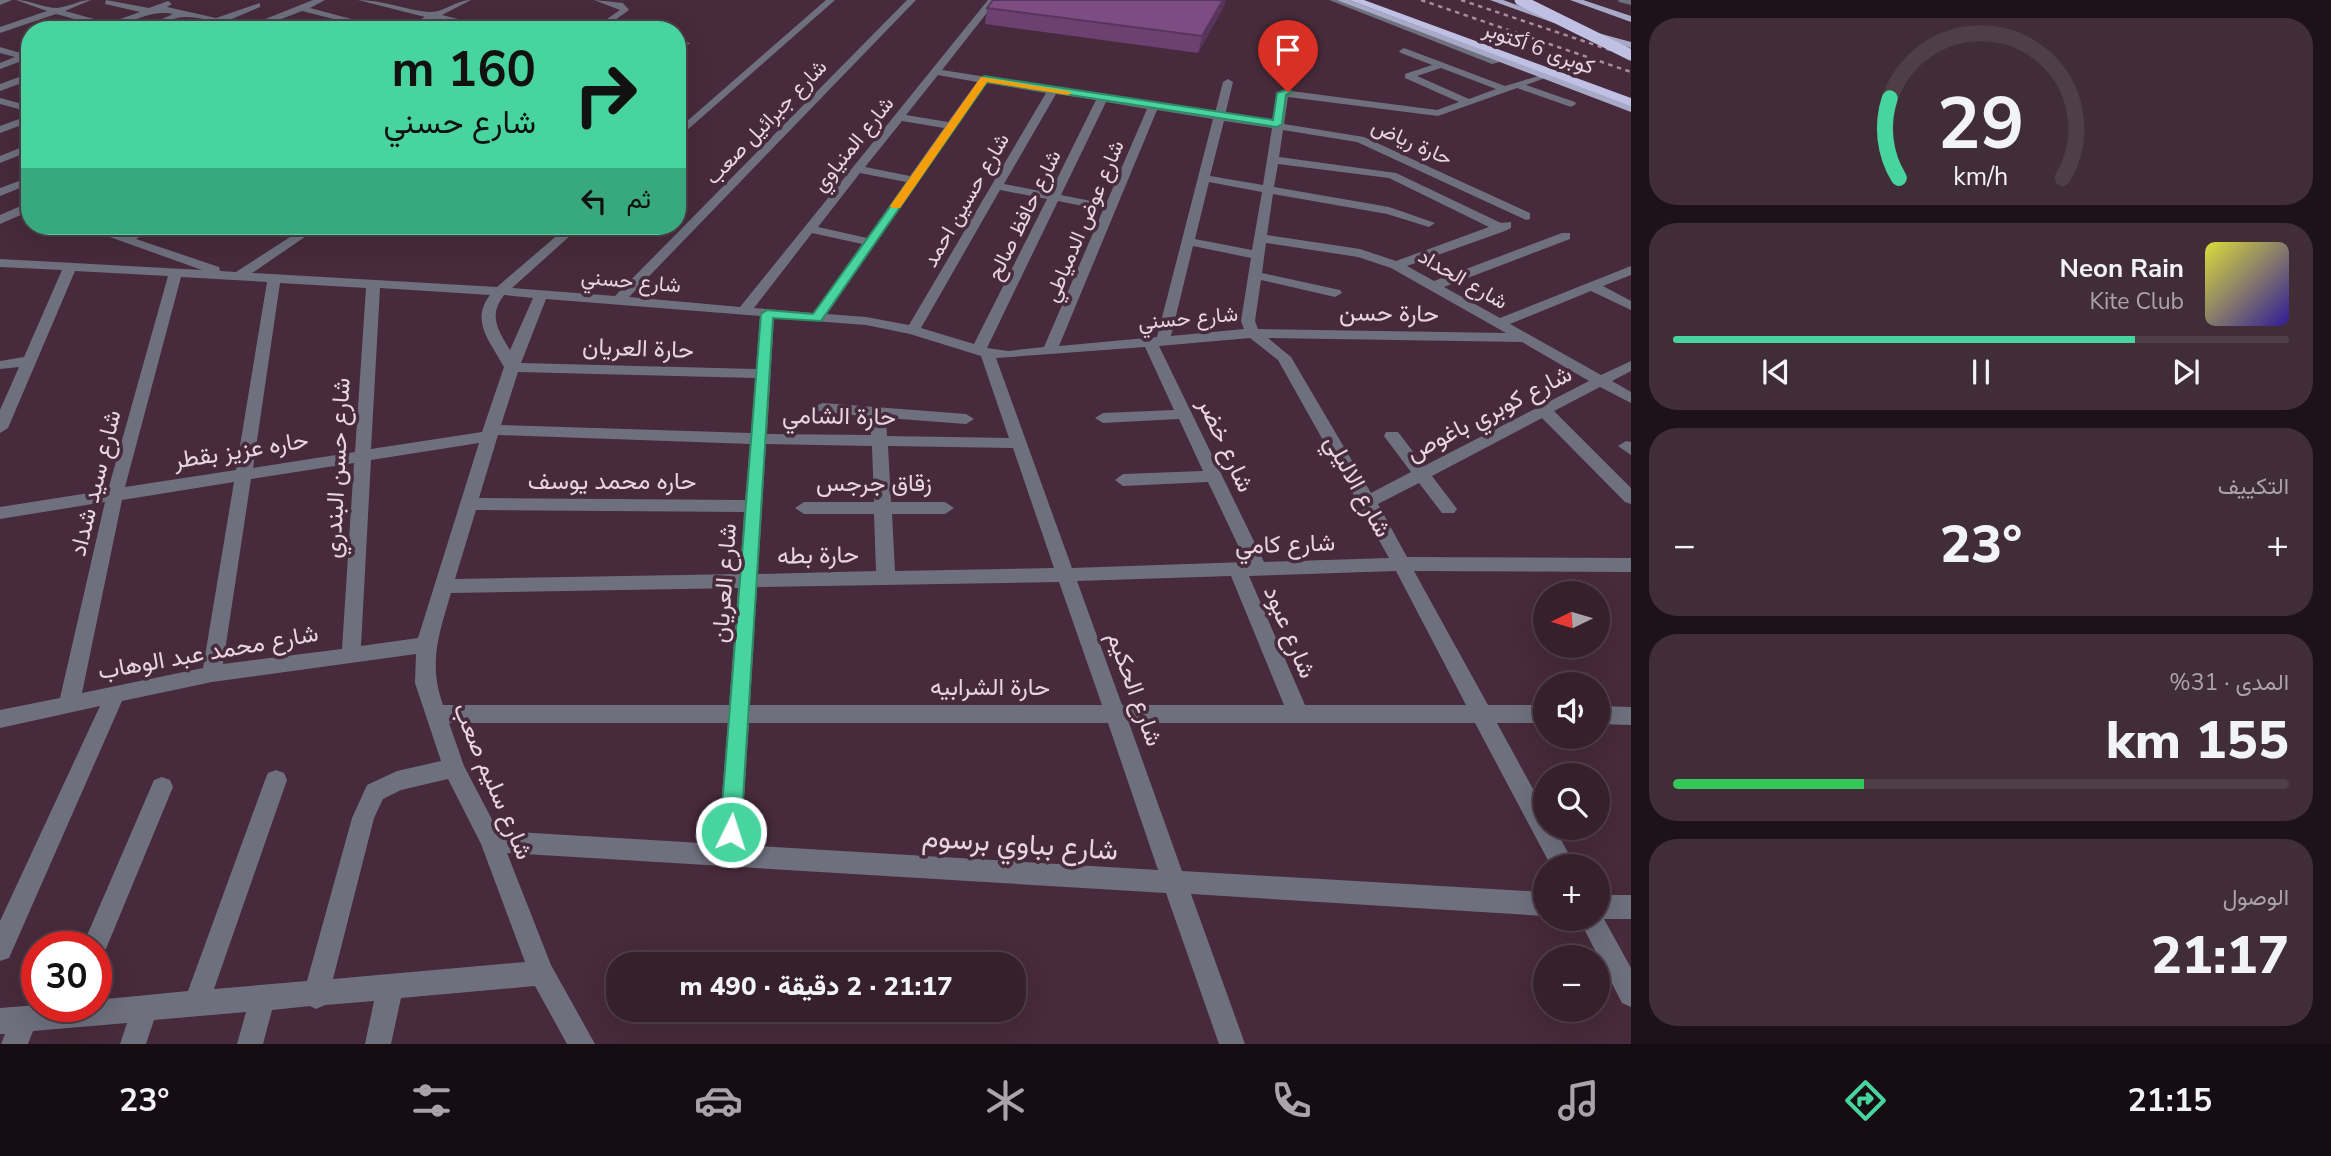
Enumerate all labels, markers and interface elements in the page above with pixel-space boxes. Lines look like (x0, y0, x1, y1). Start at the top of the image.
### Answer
street label: كوبرى 6 أكتوبر (1479, 15, 1599, 81)
pin (1258, 20, 1318, 92)
icon: arrive (1269, 31, 1307, 69)
text: 160 m (392, 36, 536, 103)
icon: right (560, 49, 651, 140)
street label: شارع جبرائيل صعب (699, 53, 833, 191)
text: 29 (1937, 74, 2025, 174)
street label: شارع المنياوي (806, 91, 902, 199)
text: شارع حسني (383, 101, 536, 144)
street label: حارة رياض (1367, 112, 1457, 172)
street label: شارع حسين احمد (916, 128, 1016, 272)
street label: شارع عوض الدمياطي (1037, 136, 1133, 307)
street label: شارع حافظ صالح (980, 145, 1068, 285)
text: km/h (1953, 159, 2009, 193)
icon: left (575, 182, 613, 220)
text: ثم (627, 182, 651, 217)
street label: شارع الحداد (1413, 242, 1513, 316)
text: Neon Rain (2059, 251, 2184, 286)
street label: شارع حسني (580, 263, 682, 302)
text: Kite Club (2090, 286, 2184, 317)
street label: حارة حسن (1339, 296, 1439, 330)
street label: شارع حسني (1137, 300, 1239, 339)
street label: حارة العريان (582, 330, 694, 366)
icon: previous (1757, 353, 1795, 391)
icon: pause (1962, 353, 2000, 391)
icon: next (2167, 353, 2205, 391)
street label: شارع كوبري باغوص (1401, 357, 1579, 471)
street label: شارع حسن البندري (316, 377, 361, 559)
street label: شارع خضر (1190, 392, 1262, 497)
street label: حارة الشامي (782, 399, 896, 436)
street label: شارع سيد شداد (61, 406, 129, 560)
street label: حاره عزيز بقطر (170, 424, 311, 477)
street label: شارع الاليلي (1314, 429, 1399, 544)
street label: حاره محمد يوسف (528, 465, 696, 497)
street label: زقاق جرجس (816, 467, 932, 499)
text: التكييف (2218, 471, 2289, 502)
text: 23° (1940, 509, 2022, 580)
text: − (1673, 520, 1696, 571)
text: + (2266, 520, 2289, 571)
street label: شارع العريان (704, 522, 744, 644)
street label: شارع كامي (1234, 526, 1336, 565)
street label: حارة بطه (777, 538, 859, 572)
street label: شارع عبود (1256, 581, 1324, 683)
north arrow (1533, 581, 1610, 658)
map controls (1533, 581, 1610, 1022)
street label: شارع محمد عبد الوهاب (95, 617, 321, 687)
street label: شارع الحكيم (1100, 627, 1170, 751)
text: المدى · 31% (2169, 667, 2289, 698)
street label: حارة الشرابيه (930, 671, 1050, 703)
button: sound (1533, 672, 1610, 749)
street label: شارع سليم صعب (446, 698, 540, 864)
text: 155 km (2106, 705, 2289, 776)
button: search (1533, 763, 1610, 840)
position arrow (694, 795, 768, 869)
street label: شارع بباوي برسوم (920, 818, 1119, 873)
button: + (1533, 854, 1610, 931)
text: الوصول (2223, 882, 2289, 913)
text: 21:17 (2151, 920, 2289, 991)
speed limit sign: 30 (21, 931, 112, 1022)
button: − (1533, 945, 1610, 1022)
text: 21:17 · 2 دقيقة · 490 m (679, 969, 953, 1004)
icon: filters (407, 1076, 456, 1125)
icon: car (694, 1076, 743, 1125)
icon: climate (981, 1076, 1030, 1125)
icon: phone (1267, 1076, 1316, 1125)
icon: music (1554, 1076, 1603, 1125)
icon: directions (1841, 1076, 1890, 1125)
text: 23° (119, 1079, 169, 1122)
text: 21:15 (2127, 1079, 2212, 1122)

